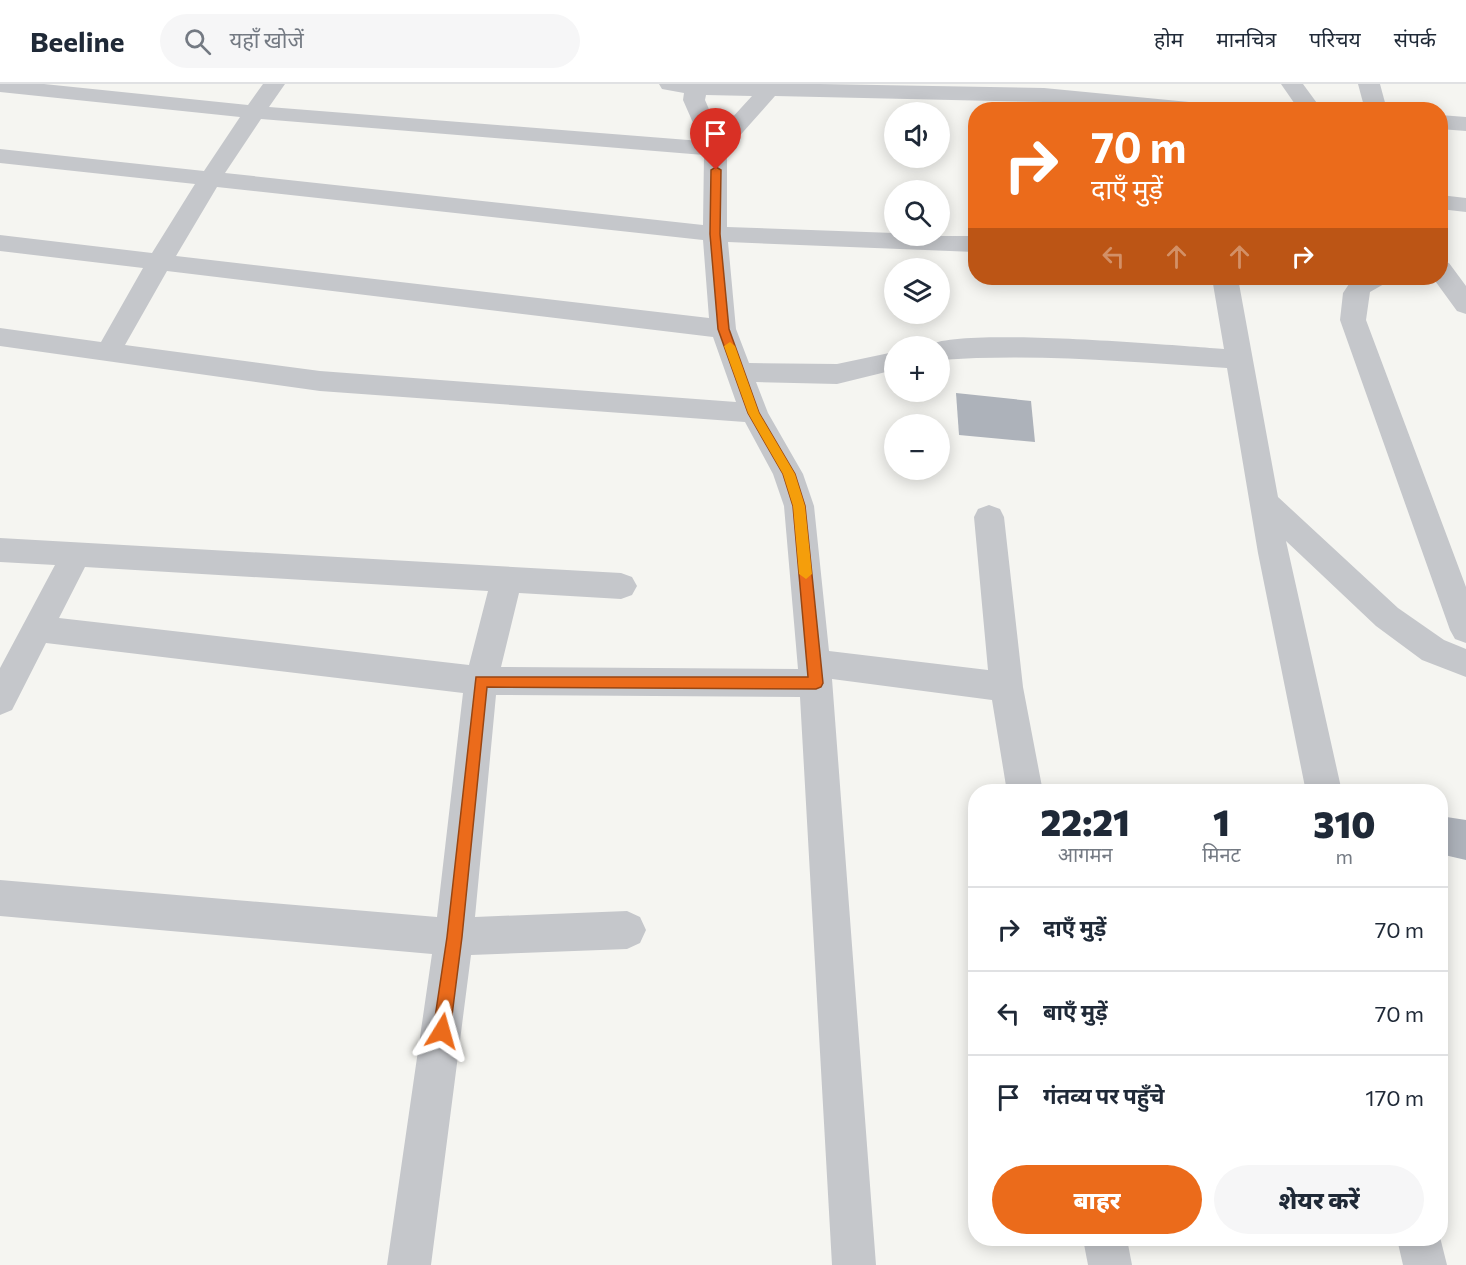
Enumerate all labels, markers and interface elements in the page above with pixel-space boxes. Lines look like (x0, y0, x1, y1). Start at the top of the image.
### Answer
search box (160, 14, 580, 68)
text: Beeline (30, 24, 124, 58)
icon: search (181, 25, 214, 58)
text: यहाँ खोजें (229, 26, 304, 53)
text: होम (1154, 26, 1183, 51)
text: मानचित्र (1216, 26, 1276, 51)
text: परिचय (1309, 26, 1361, 51)
text: संपर्क (1394, 26, 1436, 51)
map controls (884, 102, 950, 480)
button: sound (884, 102, 950, 168)
pin (690, 108, 741, 170)
icon: arrive (699, 117, 732, 150)
text: 70 m (1091, 120, 1186, 172)
icon: right (992, 126, 1070, 204)
text: दाएँ मुड़ें (1091, 172, 1163, 205)
button: search (884, 180, 950, 246)
icon: left (1097, 240, 1130, 273)
icon: ahead (1160, 240, 1193, 273)
icon: ahead (1223, 240, 1256, 273)
icon: right (1286, 240, 1319, 273)
button: layers (884, 258, 950, 324)
button: + (884, 336, 950, 402)
button: − (884, 414, 950, 480)
text: 22:21 (1041, 799, 1130, 843)
text: 1 (1213, 799, 1230, 843)
text: 310 (1313, 801, 1375, 845)
text: आगमन (1058, 842, 1113, 866)
text: मिनट (1202, 842, 1241, 866)
text: m (1336, 844, 1353, 868)
icon: right (992, 913, 1025, 946)
text: दाएँ मुड़ें (1043, 914, 1106, 941)
text: 70 m (1375, 916, 1424, 943)
icon: left (992, 997, 1025, 1030)
text: बाएँ मुड़ें (1043, 998, 1108, 1025)
position arrow (410, 999, 474, 1063)
text: 70 m (1375, 1000, 1424, 1027)
icon: arrive (992, 1081, 1025, 1114)
text: गंतव्य पर पहुँचे (1043, 1082, 1165, 1109)
text: 170 m (1365, 1084, 1424, 1111)
button: बाहर (992, 1165, 1202, 1234)
button: शेयर करें (1214, 1165, 1424, 1234)

